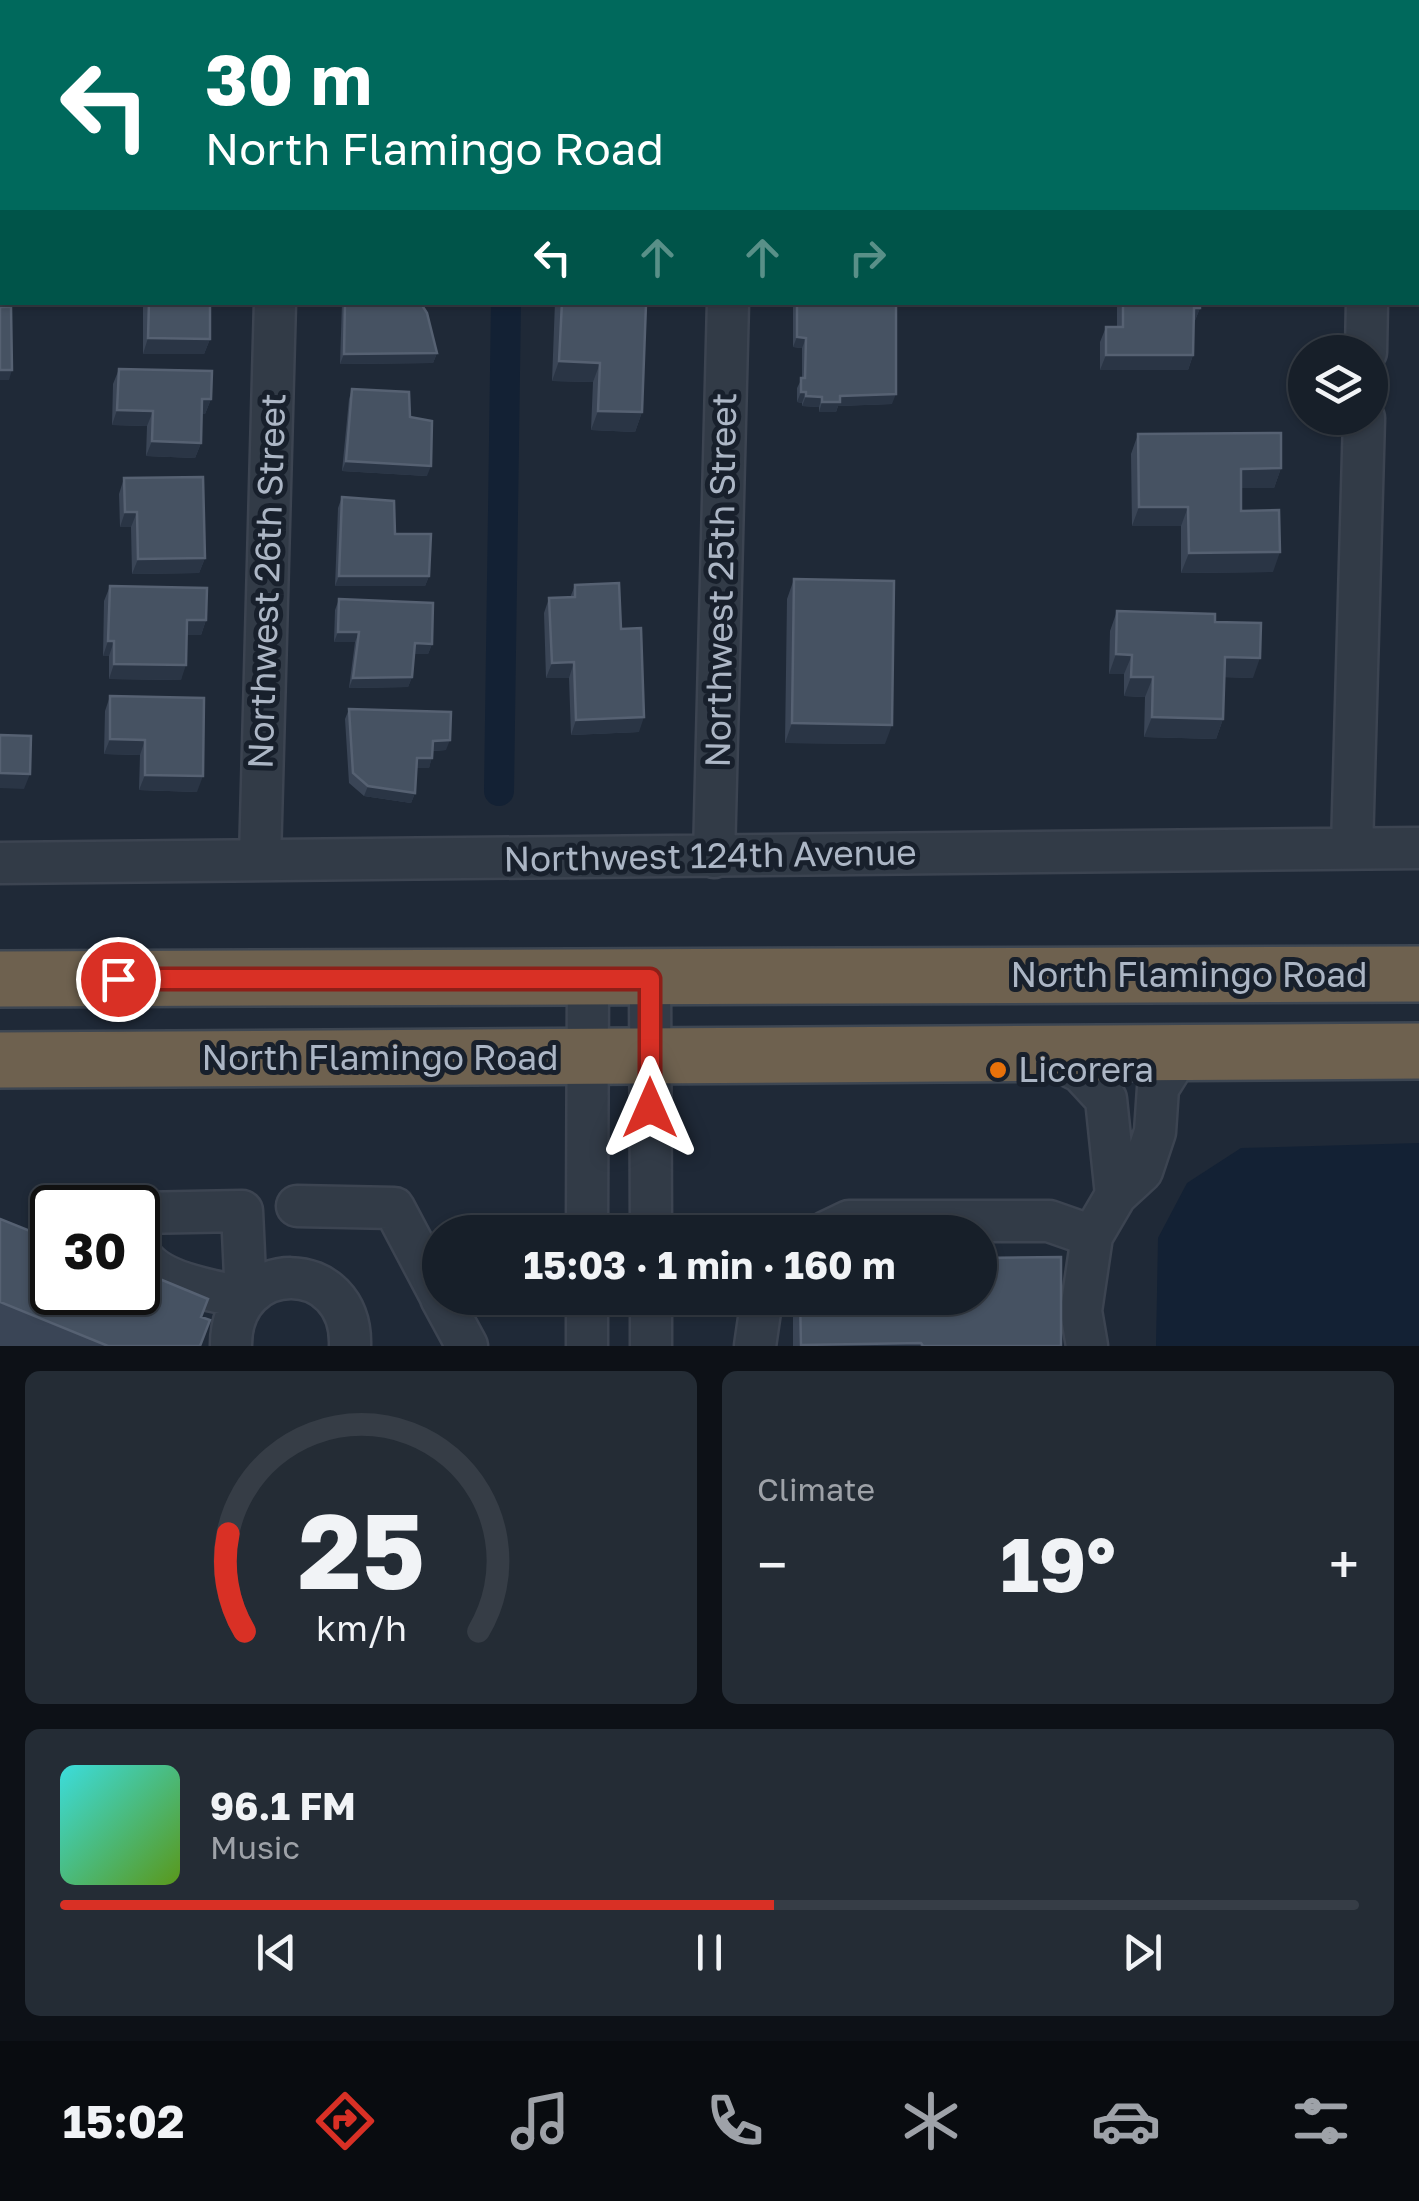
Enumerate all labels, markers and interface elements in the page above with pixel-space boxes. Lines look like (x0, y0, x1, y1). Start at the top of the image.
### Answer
text: 30 m (205, 36, 372, 120)
icon: left (40, 40, 170, 170)
text: North Flamingo Road (205, 121, 664, 175)
icon: left (525, 230, 580, 285)
icon: ahead (630, 230, 685, 285)
icon: ahead (735, 230, 790, 285)
icon: right (840, 230, 895, 285)
map controls (1288, 335, 1388, 435)
button: layers (1288, 335, 1388, 435)
street label: Northwest 26th Street (238, 392, 294, 770)
street label: Northwest 25th Street (696, 392, 744, 768)
street label: Northwest 124th Avenue (503, 830, 917, 880)
pin (76, 937, 161, 1022)
icon: arrive (91, 952, 146, 1007)
street label: North Flamingo Road (1011, 953, 1367, 995)
street label: North Flamingo Road (202, 1036, 558, 1078)
place label: Licorera (1018, 1048, 1154, 1090)
position arrow (598, 1056, 702, 1160)
marker: Licorera (987, 1059, 1009, 1081)
speed limit sign: 30 (30, 1185, 160, 1315)
text: 15:03 · 1 min · 160 m (524, 1242, 895, 1287)
text: Climate (757, 1470, 875, 1508)
text: 25 (298, 1487, 424, 1612)
text: 19° (1000, 1518, 1116, 1609)
text: − (757, 1531, 787, 1597)
text: + (1329, 1531, 1359, 1597)
text: km/h (316, 1606, 406, 1649)
text: 96.1 FM (210, 1783, 356, 1828)
text: Music (210, 1828, 300, 1866)
icon: previous (249, 1925, 304, 1980)
icon: pause (682, 1925, 737, 1980)
icon: next (1115, 1925, 1170, 1980)
icon: directions (310, 2086, 380, 2156)
icon: music (505, 2086, 575, 2156)
icon: phone (700, 2086, 770, 2156)
icon: climate (896, 2086, 966, 2156)
icon: car (1091, 2086, 1161, 2156)
icon: filters (1286, 2086, 1356, 2156)
text: 15:02 (63, 2094, 184, 2148)

